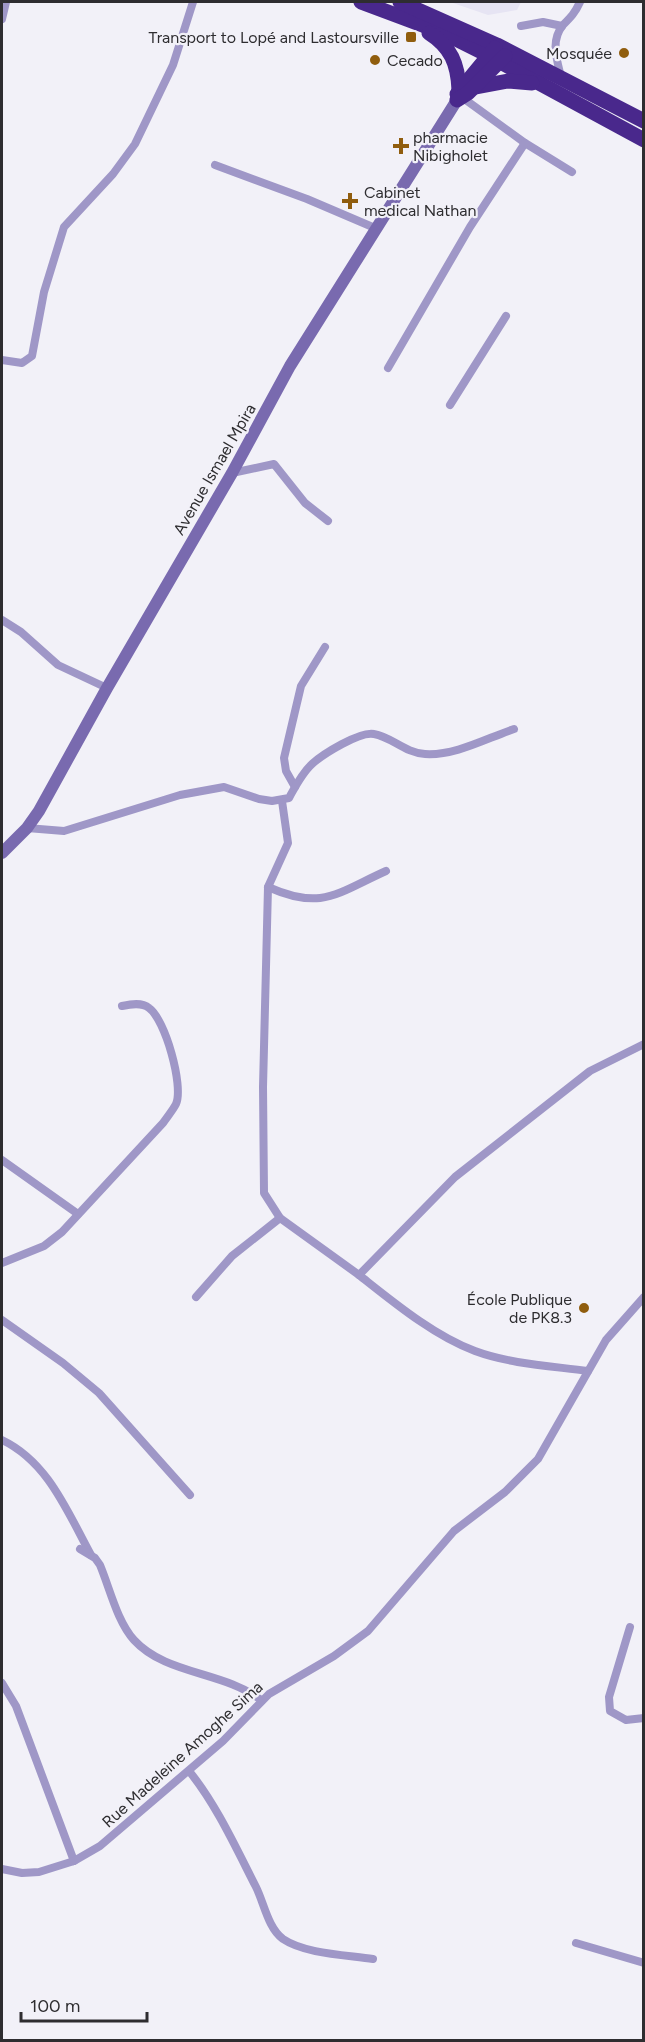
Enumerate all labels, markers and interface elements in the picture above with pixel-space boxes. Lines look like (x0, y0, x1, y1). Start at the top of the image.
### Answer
place label: Transport to Lopé and Lastoursville (149, 28, 399, 47)
marker: Transport to Lopé and Lastoursville (404, 30, 418, 44)
place label: Mosquée (546, 44, 612, 63)
marker: Mosquée (617, 46, 631, 60)
place label: Cecado (387, 51, 443, 70)
marker: Cecado (368, 53, 382, 67)
place label: pharmacie Nibigholet (413, 128, 488, 165)
marker: pharmacie Nibigholet (394, 139, 408, 153)
place label: Cabinet medical Nathan (364, 183, 476, 220)
marker: Cabinet medical Nathan (341, 192, 359, 210)
street label: Avenue Ismael Mpira (169, 400, 260, 538)
place label: École Publique de PK8.3 (467, 1290, 572, 1327)
marker: École Publique de PK8.3 (577, 1301, 591, 1315)
street label: Rue Madeleine Amoghe Sima (98, 1677, 266, 1831)
scale bar (21, 1985, 147, 2023)
text: 100 m (30, 1995, 80, 2017)

